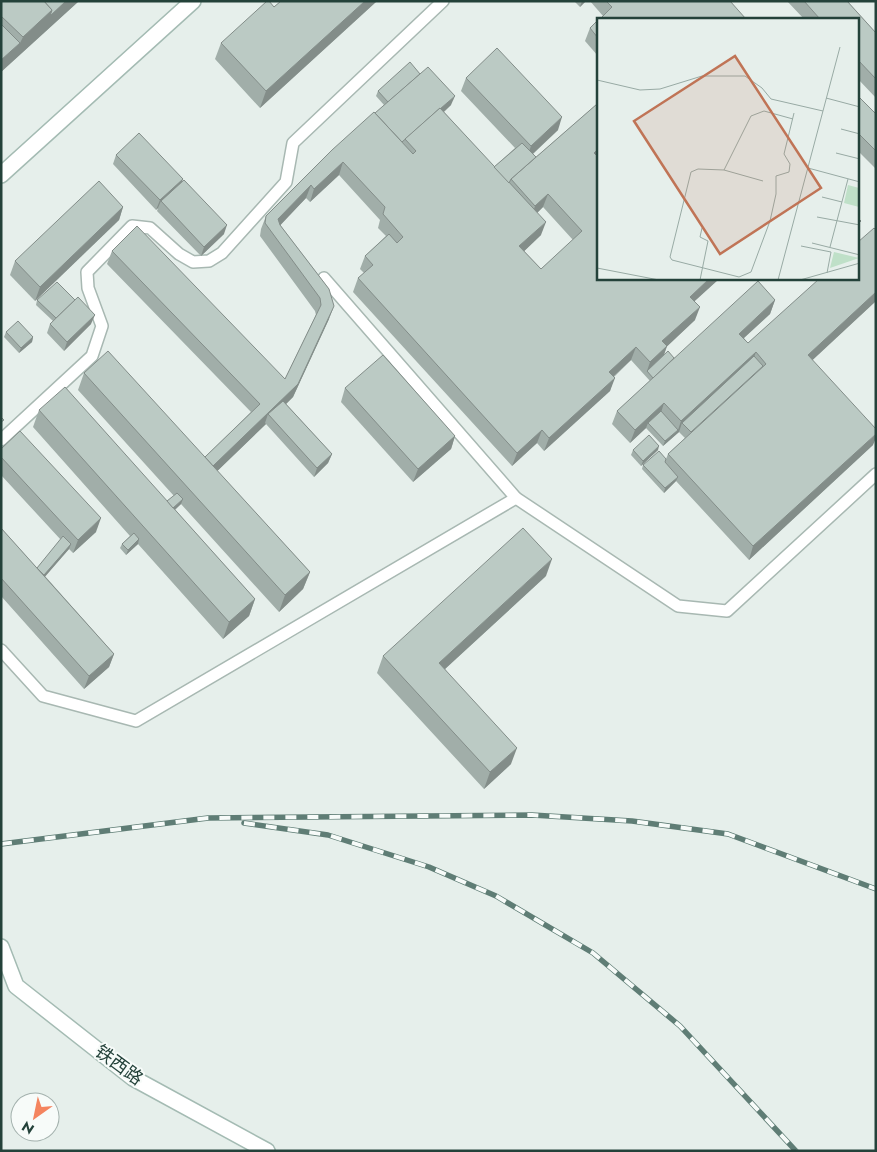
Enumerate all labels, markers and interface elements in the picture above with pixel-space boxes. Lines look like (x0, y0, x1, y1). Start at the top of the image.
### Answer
inset map (597, 18, 860, 280)
street label: 铁西路 (90, 1039, 148, 1091)
north arrow (10, 1092, 60, 1142)
text: N (18, 1116, 38, 1139)

